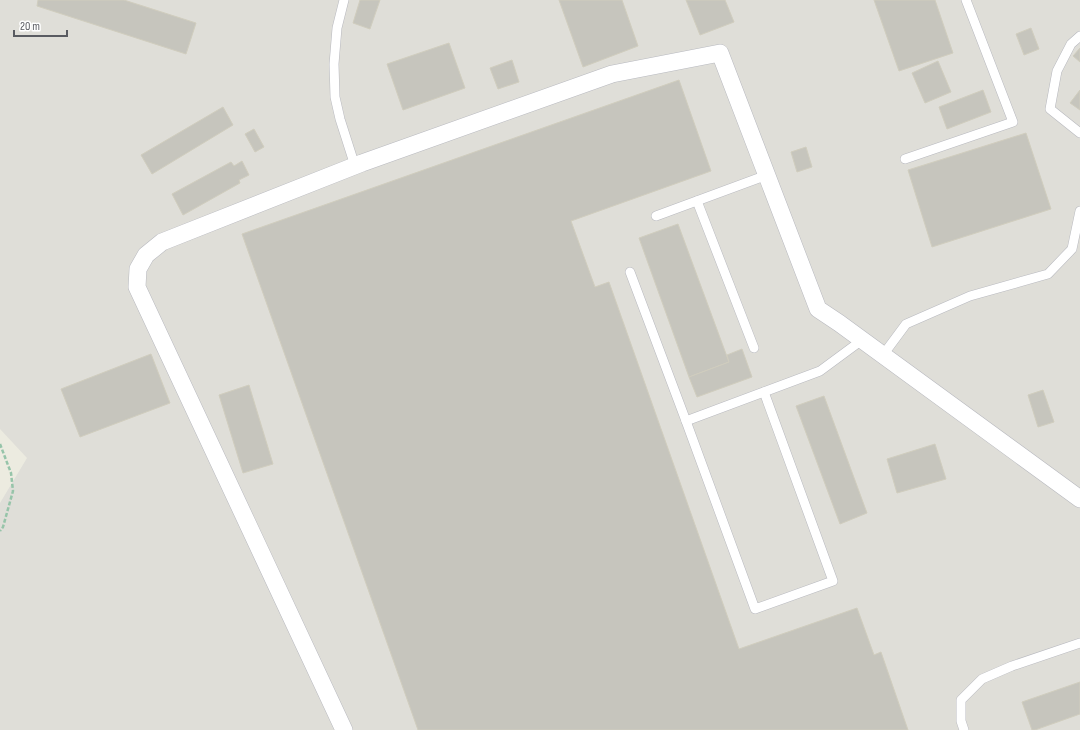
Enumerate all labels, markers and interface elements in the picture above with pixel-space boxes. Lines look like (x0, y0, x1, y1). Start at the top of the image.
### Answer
scale bar (14, 12, 67, 38)
text: 20 m (20, 19, 40, 34)

